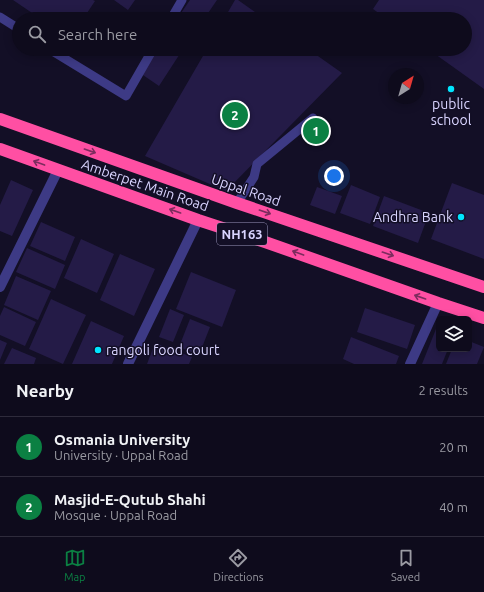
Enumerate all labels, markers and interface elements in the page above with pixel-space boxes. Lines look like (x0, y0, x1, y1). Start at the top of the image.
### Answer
search box (12, 12, 472, 56)
icon: search (26, 23, 48, 45)
text: Search here (58, 26, 137, 43)
north arrow (388, 68, 424, 104)
marker: public school (446, 84, 456, 94)
place label: public school (431, 96, 472, 128)
pin: 2 (222, 100, 248, 130)
pin: 1 (303, 116, 329, 146)
one-way arrow (83, 148, 96, 155)
street label: Amberpet Main Road (79, 156, 211, 214)
one-way arrow (33, 159, 45, 167)
your location (324, 166, 344, 186)
street label: Uppal Road (209, 171, 283, 209)
one-way arrow (169, 207, 181, 215)
one-way arrow (259, 209, 271, 217)
place label: Andhra Bank (373, 209, 453, 225)
marker: Andhra Bank (456, 212, 466, 222)
road number: NH163 (217, 223, 267, 245)
one-way arrow (292, 249, 304, 257)
one-way arrow (382, 251, 394, 259)
one-way arrow (415, 292, 427, 300)
map controls (436, 316, 472, 352)
button: layers (436, 316, 472, 352)
place label: rangoli food court (106, 342, 220, 358)
marker: rangoli food court (93, 345, 103, 355)
text: Nearby (16, 381, 74, 400)
text: 2 results (418, 383, 468, 397)
text: Osmania University (54, 431, 190, 448)
text: 1 (25, 440, 33, 454)
text: 20 m (439, 440, 468, 454)
text: University · Uppal Road (54, 448, 188, 462)
text: Masjid-E-Qutub Shahi (54, 491, 206, 508)
text: 2 (25, 500, 33, 514)
text: 40 m (439, 500, 468, 514)
text: Mosque · Uppal Road (54, 508, 177, 522)
tab: Map (64, 547, 86, 583)
tab: Directions (213, 547, 263, 583)
tab: Saved (391, 547, 420, 583)

